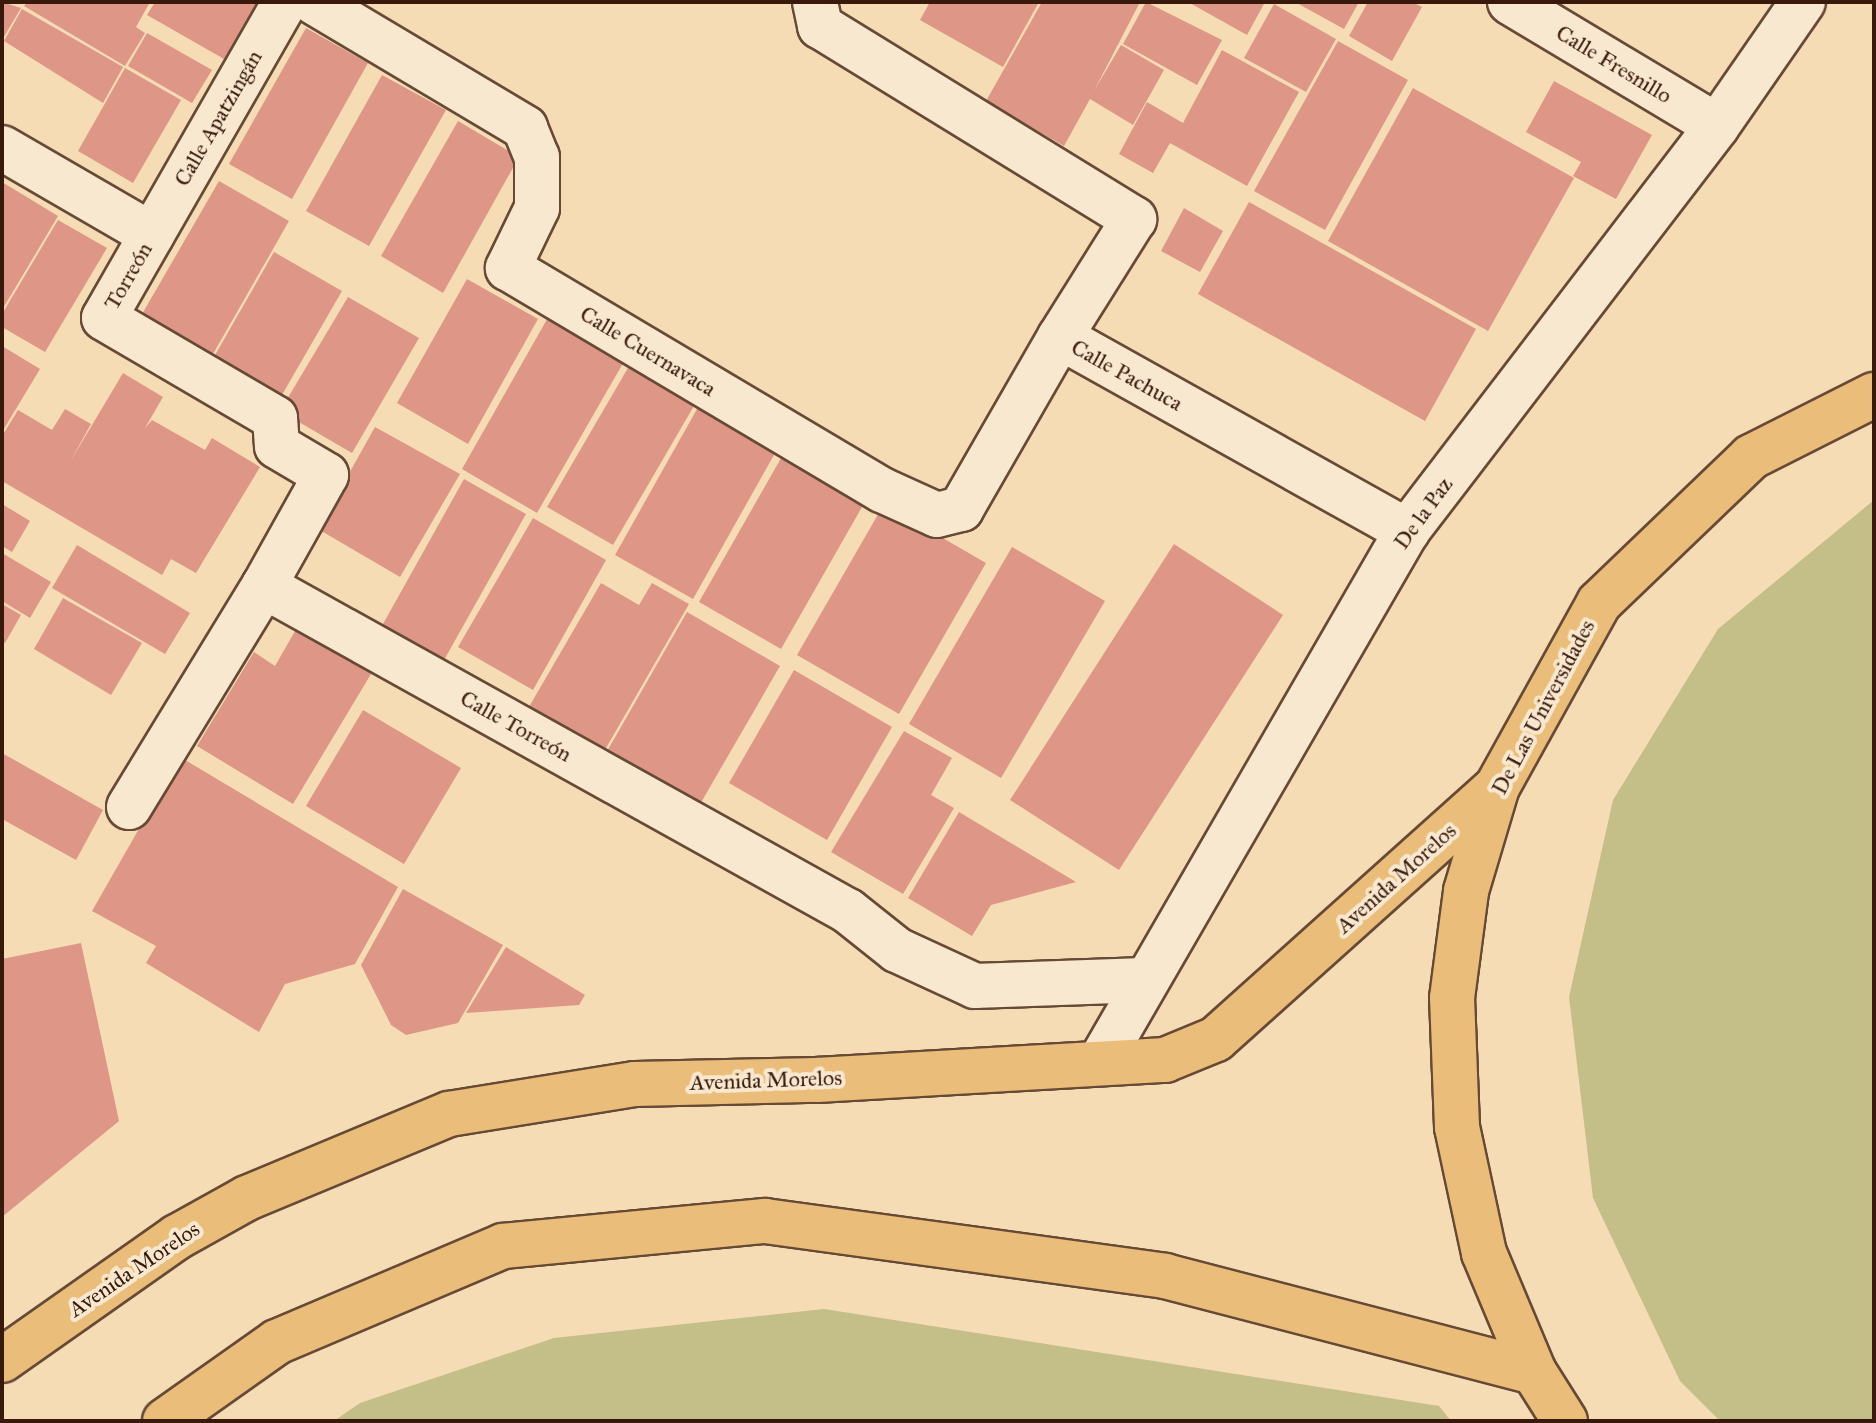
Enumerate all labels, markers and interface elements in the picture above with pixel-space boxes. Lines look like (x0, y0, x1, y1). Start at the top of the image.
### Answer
street label: Calle Fresnillo (1551, 19, 1677, 109)
street label: Calle Apatzingán (168, 45, 268, 191)
street label: Torreón (98, 238, 158, 314)
street label: Calle Cuernavaca (575, 300, 721, 402)
street label: Calle Pachuca (1067, 334, 1187, 416)
street label: De la Paz (1388, 472, 1458, 554)
street label: De Las Universidades (1486, 615, 1600, 799)
street label: Calle Torreón (456, 685, 576, 767)
street label: Avenida Morelos (1331, 817, 1461, 939)
street label: Avenida Morelos (689, 1064, 843, 1096)
street label: Avenida Morelos (63, 1215, 205, 1323)

